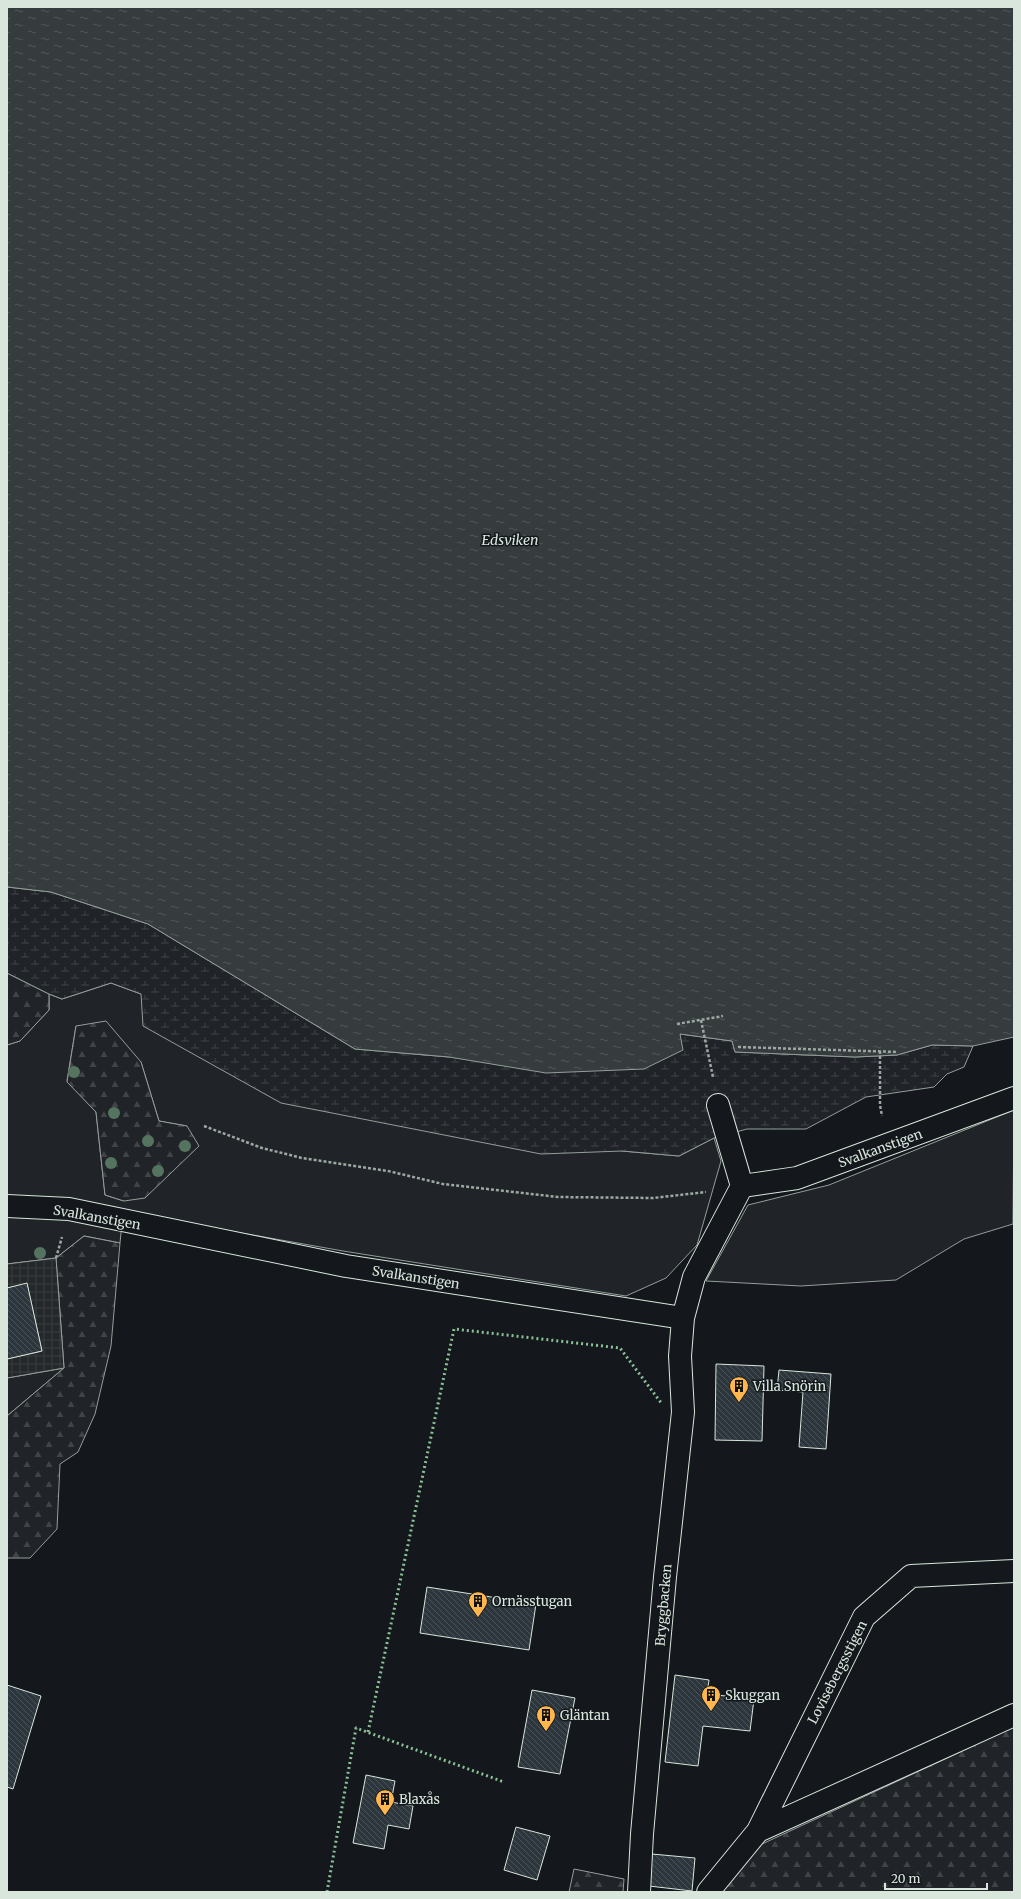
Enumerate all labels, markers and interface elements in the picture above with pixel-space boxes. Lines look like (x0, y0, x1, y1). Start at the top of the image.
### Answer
water label: Edsviken (481, 531, 539, 549)
street label: Svalkanstigen (836, 1125, 925, 1172)
street label: Svalkanstigen (52, 1201, 142, 1234)
street label: Svalkanstigen (371, 1262, 461, 1293)
building icon: Villa Snörin (728, 1375, 750, 1403)
place label: Villa Snörin (752, 1378, 827, 1395)
street label: Bryggbacken (651, 1563, 676, 1647)
building icon: Ornässtugan (467, 1590, 489, 1618)
place label: Ornässtugan (492, 1593, 573, 1610)
street label: Lovisebergsstigen (804, 1617, 871, 1727)
building icon: Skuggan (700, 1684, 722, 1712)
place label: Skuggan (725, 1687, 781, 1704)
building icon: Gläntan (535, 1704, 557, 1732)
place label: Gläntan (560, 1707, 610, 1724)
building icon: Blaxås (374, 1788, 396, 1816)
place label: Blaxås (399, 1791, 440, 1808)
scale bar (885, 1865, 987, 1891)
text: 20 m (891, 1871, 920, 1886)

